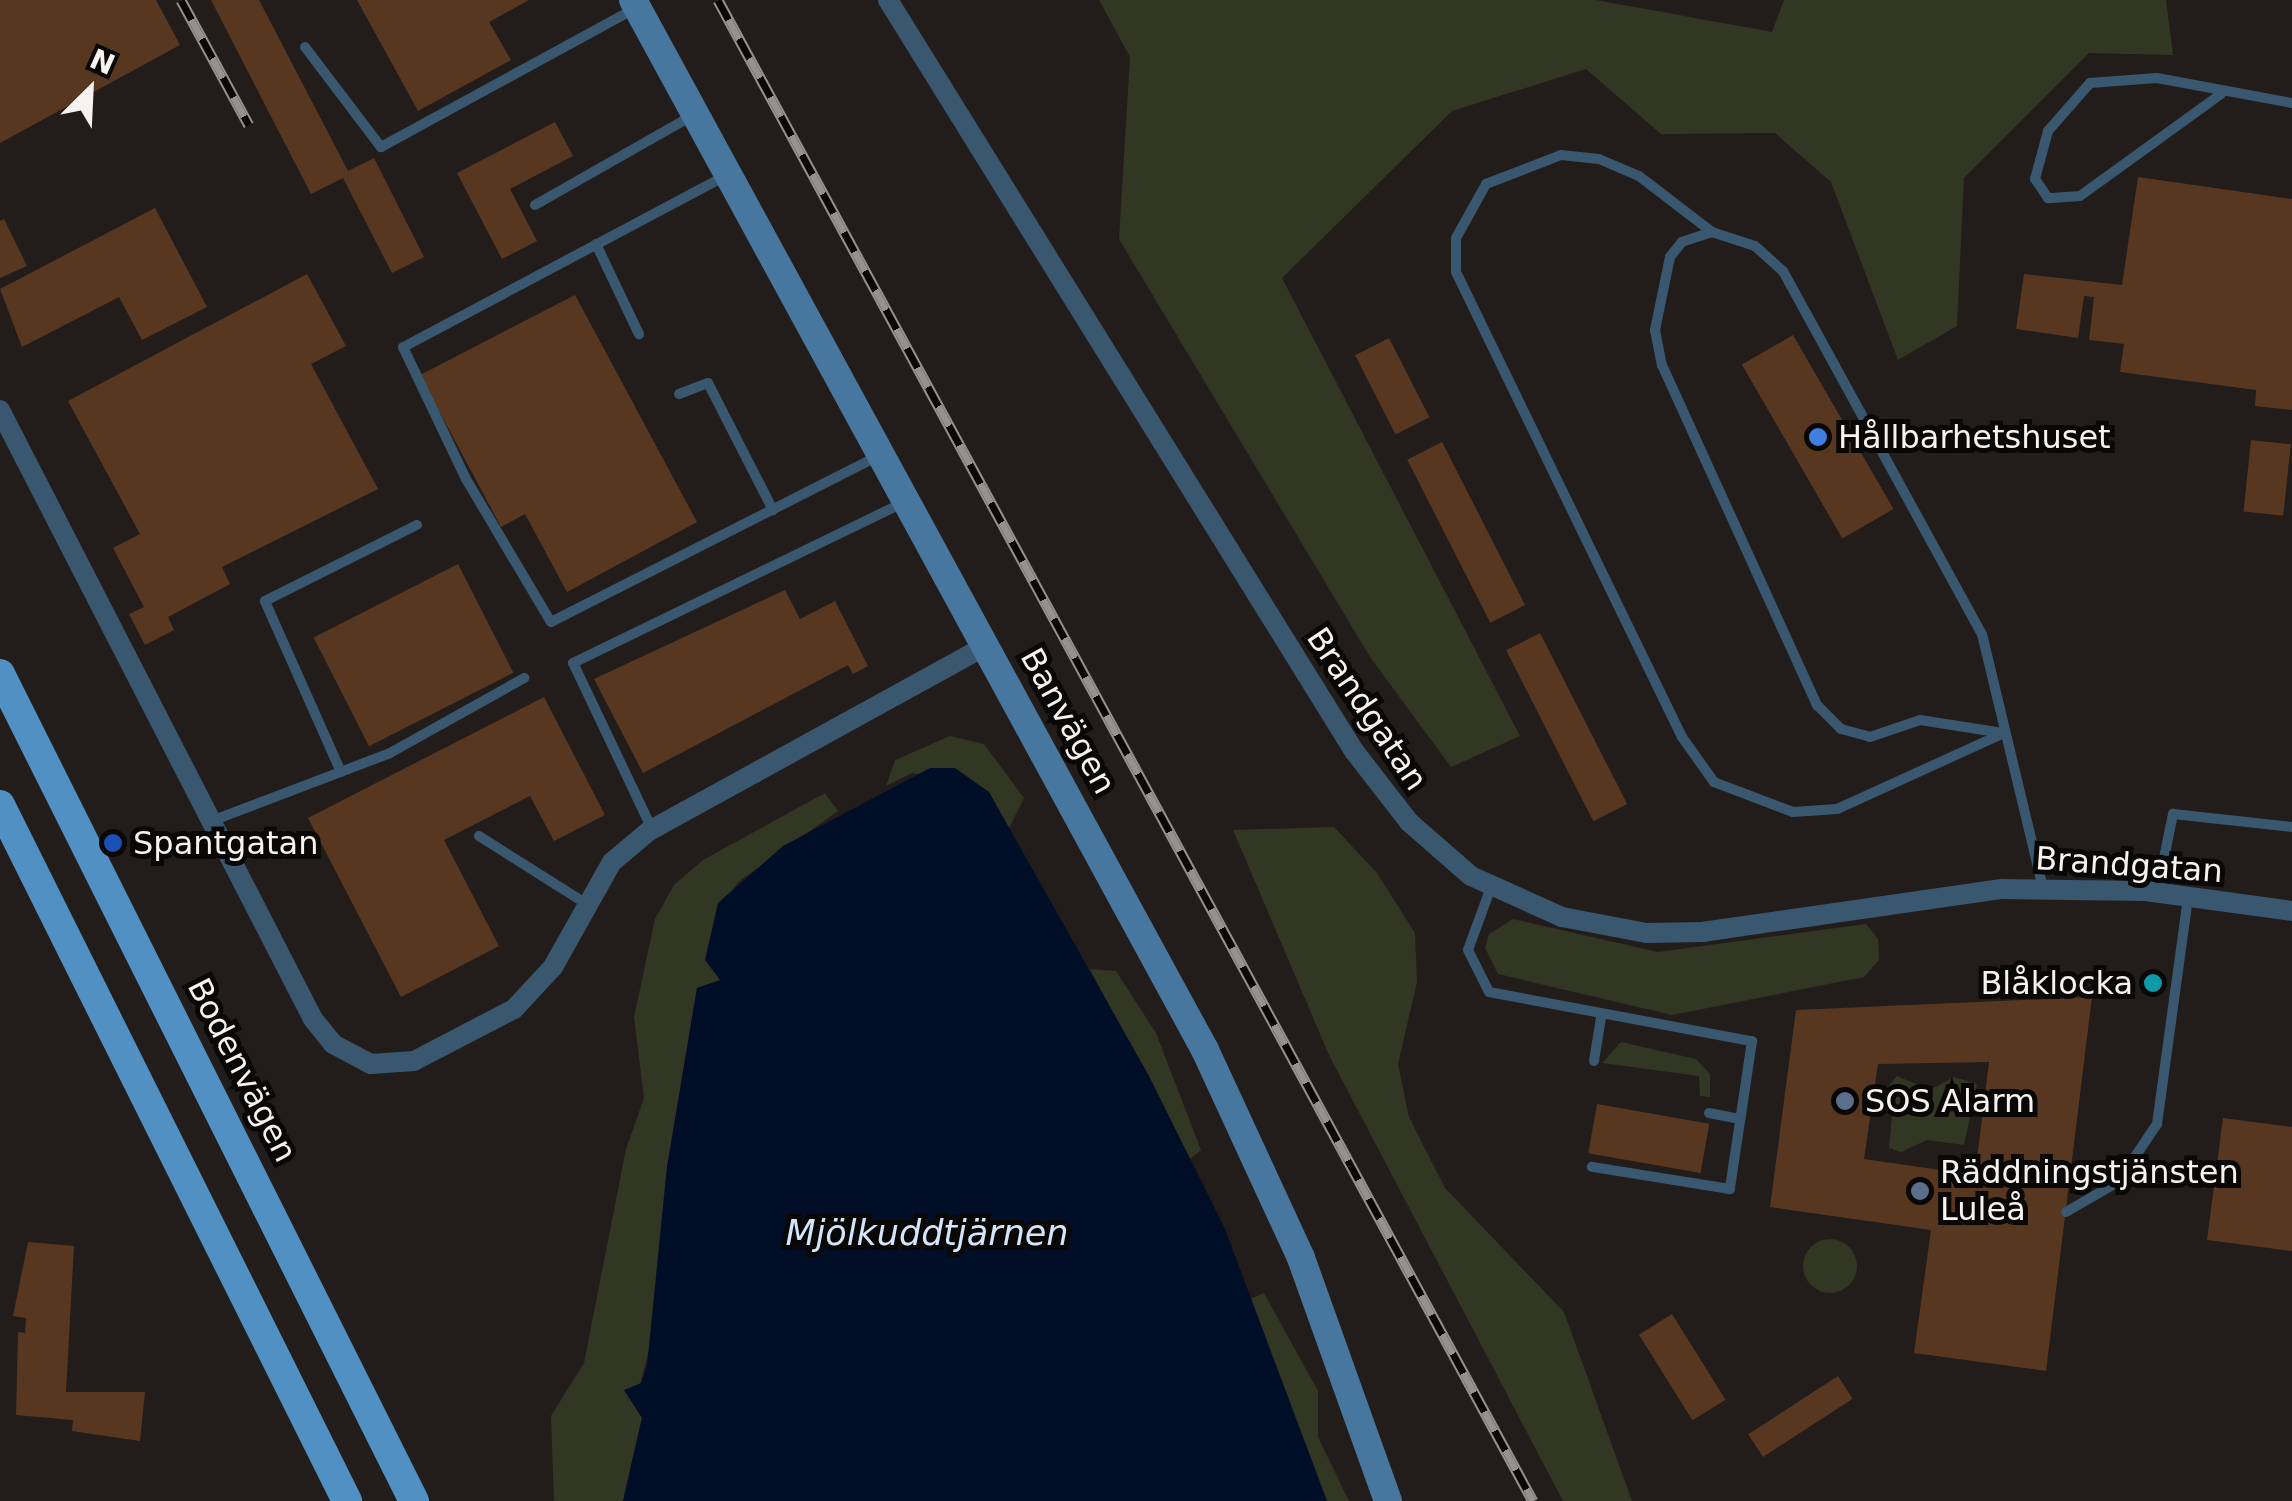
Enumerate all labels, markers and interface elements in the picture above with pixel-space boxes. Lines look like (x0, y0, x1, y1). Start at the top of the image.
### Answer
north arrow (40, 40, 140, 140)
text: N (85, 42, 120, 82)
place label: Hållbarhetshuset (1838, 418, 2111, 456)
marker: Hållbarhetshuset (1807, 426, 1829, 448)
street label: Brandgatan (1299, 620, 1435, 798)
street label: Banvägen (1012, 641, 1124, 801)
place label: Spantgatan (133, 824, 318, 862)
marker: Spantgatan (102, 832, 124, 854)
street label: Brandgatan (2034, 839, 2224, 891)
place label: Blåklocka (1980, 964, 2133, 1002)
street label: Bodenvägen (179, 972, 305, 1168)
marker: Blåklocka (2142, 972, 2164, 994)
place label: SOS Alarm (1865, 1082, 2035, 1120)
marker: SOS Alarm (1834, 1090, 1856, 1112)
place label: Räddningstjänsten Luleå (1940, 1154, 2239, 1229)
marker: Räddningstjänsten Luleå (1909, 1180, 1931, 1202)
water label: Mjölkuddtjärnen (785, 1212, 1069, 1254)

